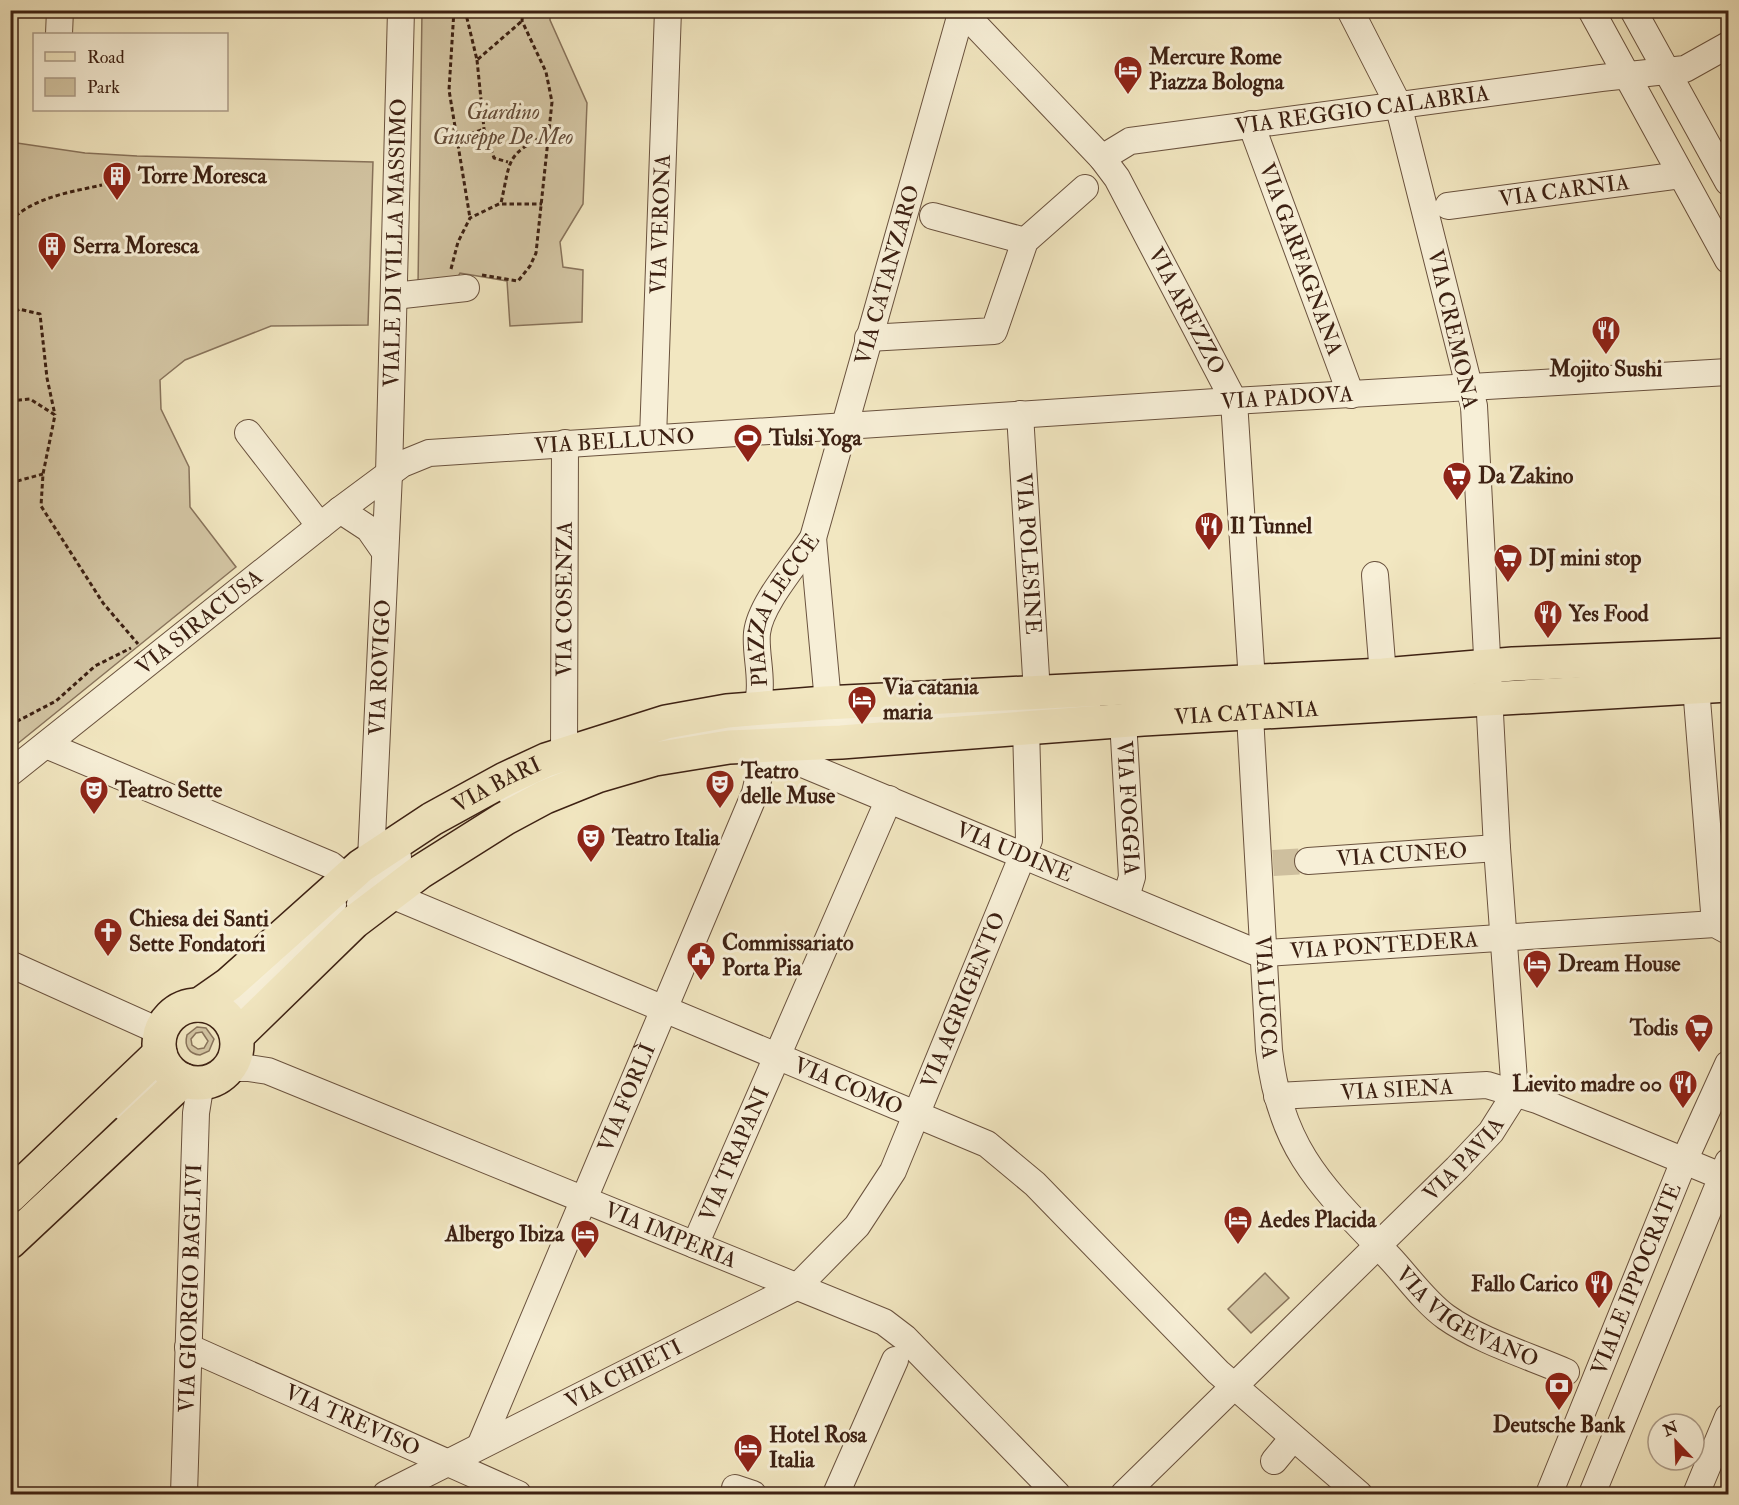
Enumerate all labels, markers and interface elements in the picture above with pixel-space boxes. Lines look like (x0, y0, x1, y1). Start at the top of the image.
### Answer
legend (33, 33, 228, 111)
place label: Mercure Rome Piazza Bologna (1148, 43, 1285, 97)
text: Road (87, 46, 125, 69)
hotel icon: Mercure Rome Piazza Bologna (1112, 54, 1144, 96)
text: Park (87, 76, 120, 99)
street label: VIA REGGIO CALABRIA (1233, 79, 1491, 141)
street label: VIALE DI VILLA MASSIMO (377, 98, 413, 388)
park label: Giardino Giuseppe De Meo (433, 98, 574, 151)
street label: VIA VERONA (644, 153, 677, 295)
street label: VIA GARFAGNANA (1253, 159, 1349, 359)
building icon: Torre Moresca (101, 160, 133, 202)
place label: Torre Moresca (137, 162, 267, 190)
street label: VIA CARNIA (1497, 168, 1631, 213)
street label: VIA CATANZARO (849, 182, 926, 368)
building icon: Serra Moresca (36, 230, 68, 272)
place label: Serra Moresca (73, 232, 200, 260)
street label: VIA AREZZO (1142, 243, 1231, 379)
street label: VIA CREMONA (1421, 247, 1485, 411)
restaurant icon: Mojito Sushi (1590, 314, 1622, 356)
place label: Mojito Sushi (1549, 355, 1663, 383)
street label: VIA PADOVA (1220, 380, 1354, 416)
street label: VIA BELLUNO (533, 422, 695, 460)
sports icon: Tulsi Yoga (732, 422, 764, 464)
place label: Tulsi Yoga (768, 424, 862, 453)
supermarket icon: Da Zakino (1441, 460, 1473, 502)
place label: Da Zakino (1478, 462, 1574, 490)
street label: VIA POLESINE (1010, 472, 1047, 636)
restaurant icon: Il Tunnel (1193, 510, 1225, 552)
place label: Il Tunnel (1230, 512, 1312, 540)
street label: VIA COSENZA (550, 521, 579, 677)
street label: PIAZZA LECCE (742, 528, 826, 687)
supermarket icon: DJ mini stop (1492, 542, 1524, 584)
place label: DJ mini stop (1529, 544, 1641, 573)
street label: VIA SIRACUSA (130, 563, 268, 681)
restaurant icon: Yes Food (1532, 598, 1564, 640)
street label: VIA ROVIGO (363, 599, 397, 736)
place label: Yes Food (1568, 600, 1649, 628)
place label: Via catania maria (882, 673, 979, 726)
hotel icon: Via catania maria (846, 684, 878, 726)
street label: VIA CATANIA (1173, 695, 1319, 731)
street label: VIA FOGGIA (1110, 740, 1146, 876)
street label: VIA BARI (447, 750, 545, 819)
place label: Teatro delle Muse (740, 757, 836, 810)
theatre icon: Teatro delle Muse (704, 768, 736, 810)
theatre icon: Teatro Sette (78, 774, 110, 816)
place label: Teatro Sette (114, 776, 223, 804)
street label: VIA UDINE (952, 815, 1077, 889)
theatre icon: Teatro Italia (575, 822, 607, 864)
place label: Teatro Italia (611, 824, 721, 852)
street label: VIA CUNEO (1335, 836, 1468, 873)
place label: Chiesa dei Santi Sette Fondatori (129, 905, 269, 958)
street label: VIA AGRIGENTO (914, 908, 1012, 1093)
church icon: Chiesa dei Santi Sette Fondatori (92, 916, 124, 958)
street label: VIA PONTEDERA (1289, 925, 1479, 965)
place label: Commissariato Porta Pia (722, 929, 854, 982)
street label: VIA LUCCA (1249, 935, 1284, 1060)
public building icon: Commissariato Porta Pia (685, 940, 717, 982)
hotel icon: Dream House (1521, 948, 1553, 990)
place label: Dream House (1558, 950, 1681, 978)
supermarket icon: Todis (1683, 1012, 1715, 1054)
place label: Todis (1629, 1014, 1678, 1042)
street label: VIA FORLÌ (591, 1039, 662, 1156)
street label: VIA COMO (790, 1051, 907, 1121)
restaurant icon: Lievito madre 00 (1667, 1068, 1699, 1110)
place label: Lievito madre 00 (1512, 1070, 1662, 1098)
street label: VIA SIENA (1340, 1073, 1454, 1107)
street label: VIA TRAPANI (693, 1083, 776, 1226)
street label: VIA PAVIA (1417, 1112, 1511, 1207)
street label: VIA GIORGIO BAGLIVI (173, 1163, 208, 1413)
street label: VIALE IPPOCRATE (1585, 1179, 1688, 1379)
street label: VIA IMPERIA (600, 1196, 741, 1275)
hotel icon: Aedes Placida (1222, 1204, 1254, 1246)
place label: Aedes Placida (1258, 1206, 1377, 1234)
hotel icon: Albergo Ibiza (569, 1218, 601, 1260)
place label: Albergo Ibiza (444, 1220, 565, 1249)
street label: VIA VIGEVANO (1390, 1261, 1543, 1373)
restaurant icon: Fallo Carico (1583, 1268, 1615, 1310)
place label: Fallo Carico (1471, 1270, 1578, 1298)
street label: VIA CHIETI (560, 1333, 687, 1415)
bank icon: Deutsche Bank (1543, 1370, 1575, 1412)
street label: VIA TREVISO (280, 1378, 424, 1463)
place label: Deutsche Bank (1493, 1411, 1626, 1439)
north arrow (1646, 1412, 1706, 1472)
text: N (1659, 1417, 1682, 1442)
place label: Hotel Rosa Italia (769, 1421, 868, 1474)
hotel icon: Hotel Rosa Italia (732, 1432, 764, 1474)

